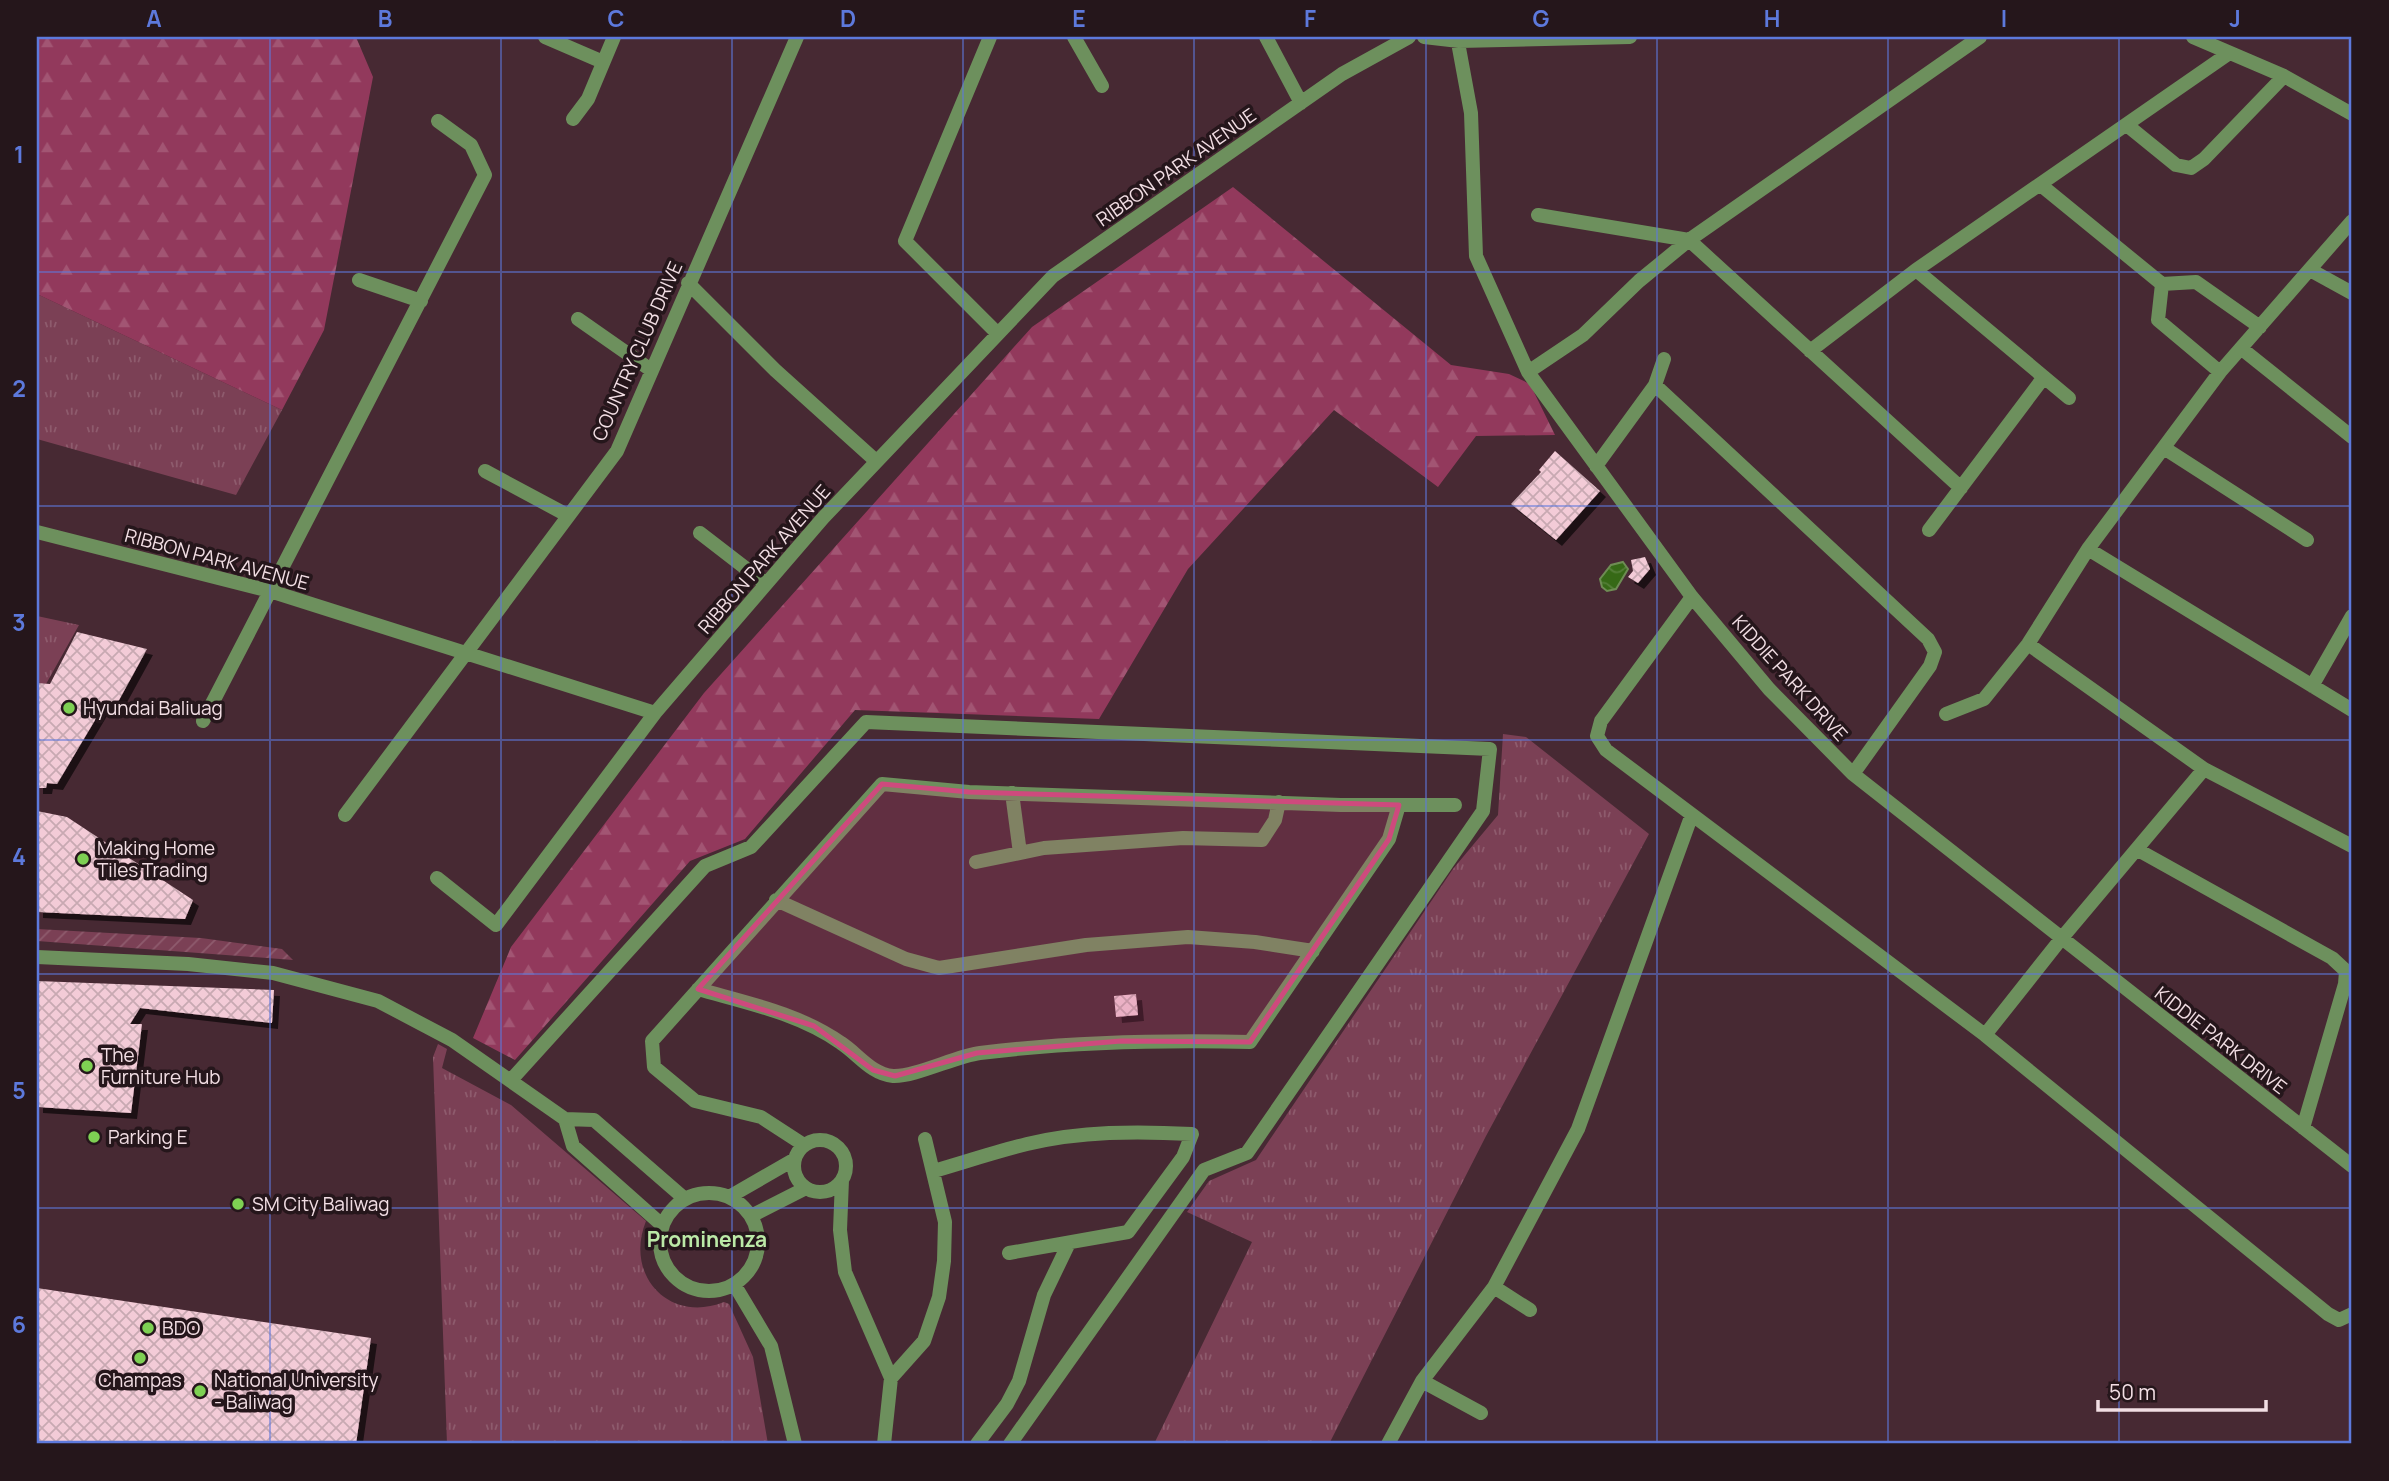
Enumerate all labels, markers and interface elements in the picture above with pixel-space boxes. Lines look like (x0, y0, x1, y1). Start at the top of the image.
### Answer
text: A (146, 2, 162, 34)
text: B (378, 2, 392, 34)
text: C (608, 2, 625, 34)
text: D (840, 2, 856, 34)
text: E (1072, 2, 1086, 34)
text: F (1304, 2, 1316, 34)
text: G (1533, 2, 1550, 34)
text: H (1764, 2, 1780, 34)
text: I (2001, 2, 2007, 34)
text: J (2229, 2, 2241, 34)
street label: RIBBON PARK AVENUE (1091, 102, 1261, 232)
text: 1 (14, 138, 24, 170)
street label: COUNTRY CLUB DRIVE (586, 257, 688, 445)
text: 2 (12, 372, 26, 404)
street label: RIBBON PARK AVENUE (692, 479, 836, 639)
street label: RIBBON PARK AVENUE (122, 522, 312, 596)
text: 3 (12, 606, 26, 638)
street label: KIDDIE PARK DRIVE (1726, 609, 1854, 747)
place label: Hyundai Baliuag (83, 695, 223, 721)
marker: Hyundai Baliuag (61, 700, 77, 716)
place label: Making Home Tiles Trading (97, 835, 215, 883)
text: 4 (12, 840, 26, 872)
marker: Making Home Tiles Trading (75, 851, 91, 867)
street label: KIDDIE PARK DRIVE (2150, 980, 2292, 1100)
place label: The Furniture Hub (101, 1042, 220, 1090)
marker: The Furniture Hub (79, 1058, 95, 1074)
text: 5 (12, 1074, 26, 1106)
place label: Parking E (108, 1124, 187, 1150)
marker: Parking E (86, 1129, 102, 1145)
place label: SM City Baliwag (252, 1191, 390, 1217)
marker: SM City Baliwag (230, 1196, 246, 1212)
district label: Prominenza (647, 1225, 767, 1253)
text: 6 (12, 1308, 26, 1340)
place label: BDO (162, 1315, 200, 1341)
marker: BDO (140, 1320, 156, 1336)
marker: Champas (132, 1350, 148, 1366)
place label: Champas (98, 1367, 182, 1393)
place label: National University - Baliwag (214, 1367, 379, 1415)
scale bar (2098, 1369, 2266, 1413)
text: 50 m (2109, 1378, 2156, 1406)
marker: National University - Baliwag (192, 1383, 208, 1399)

